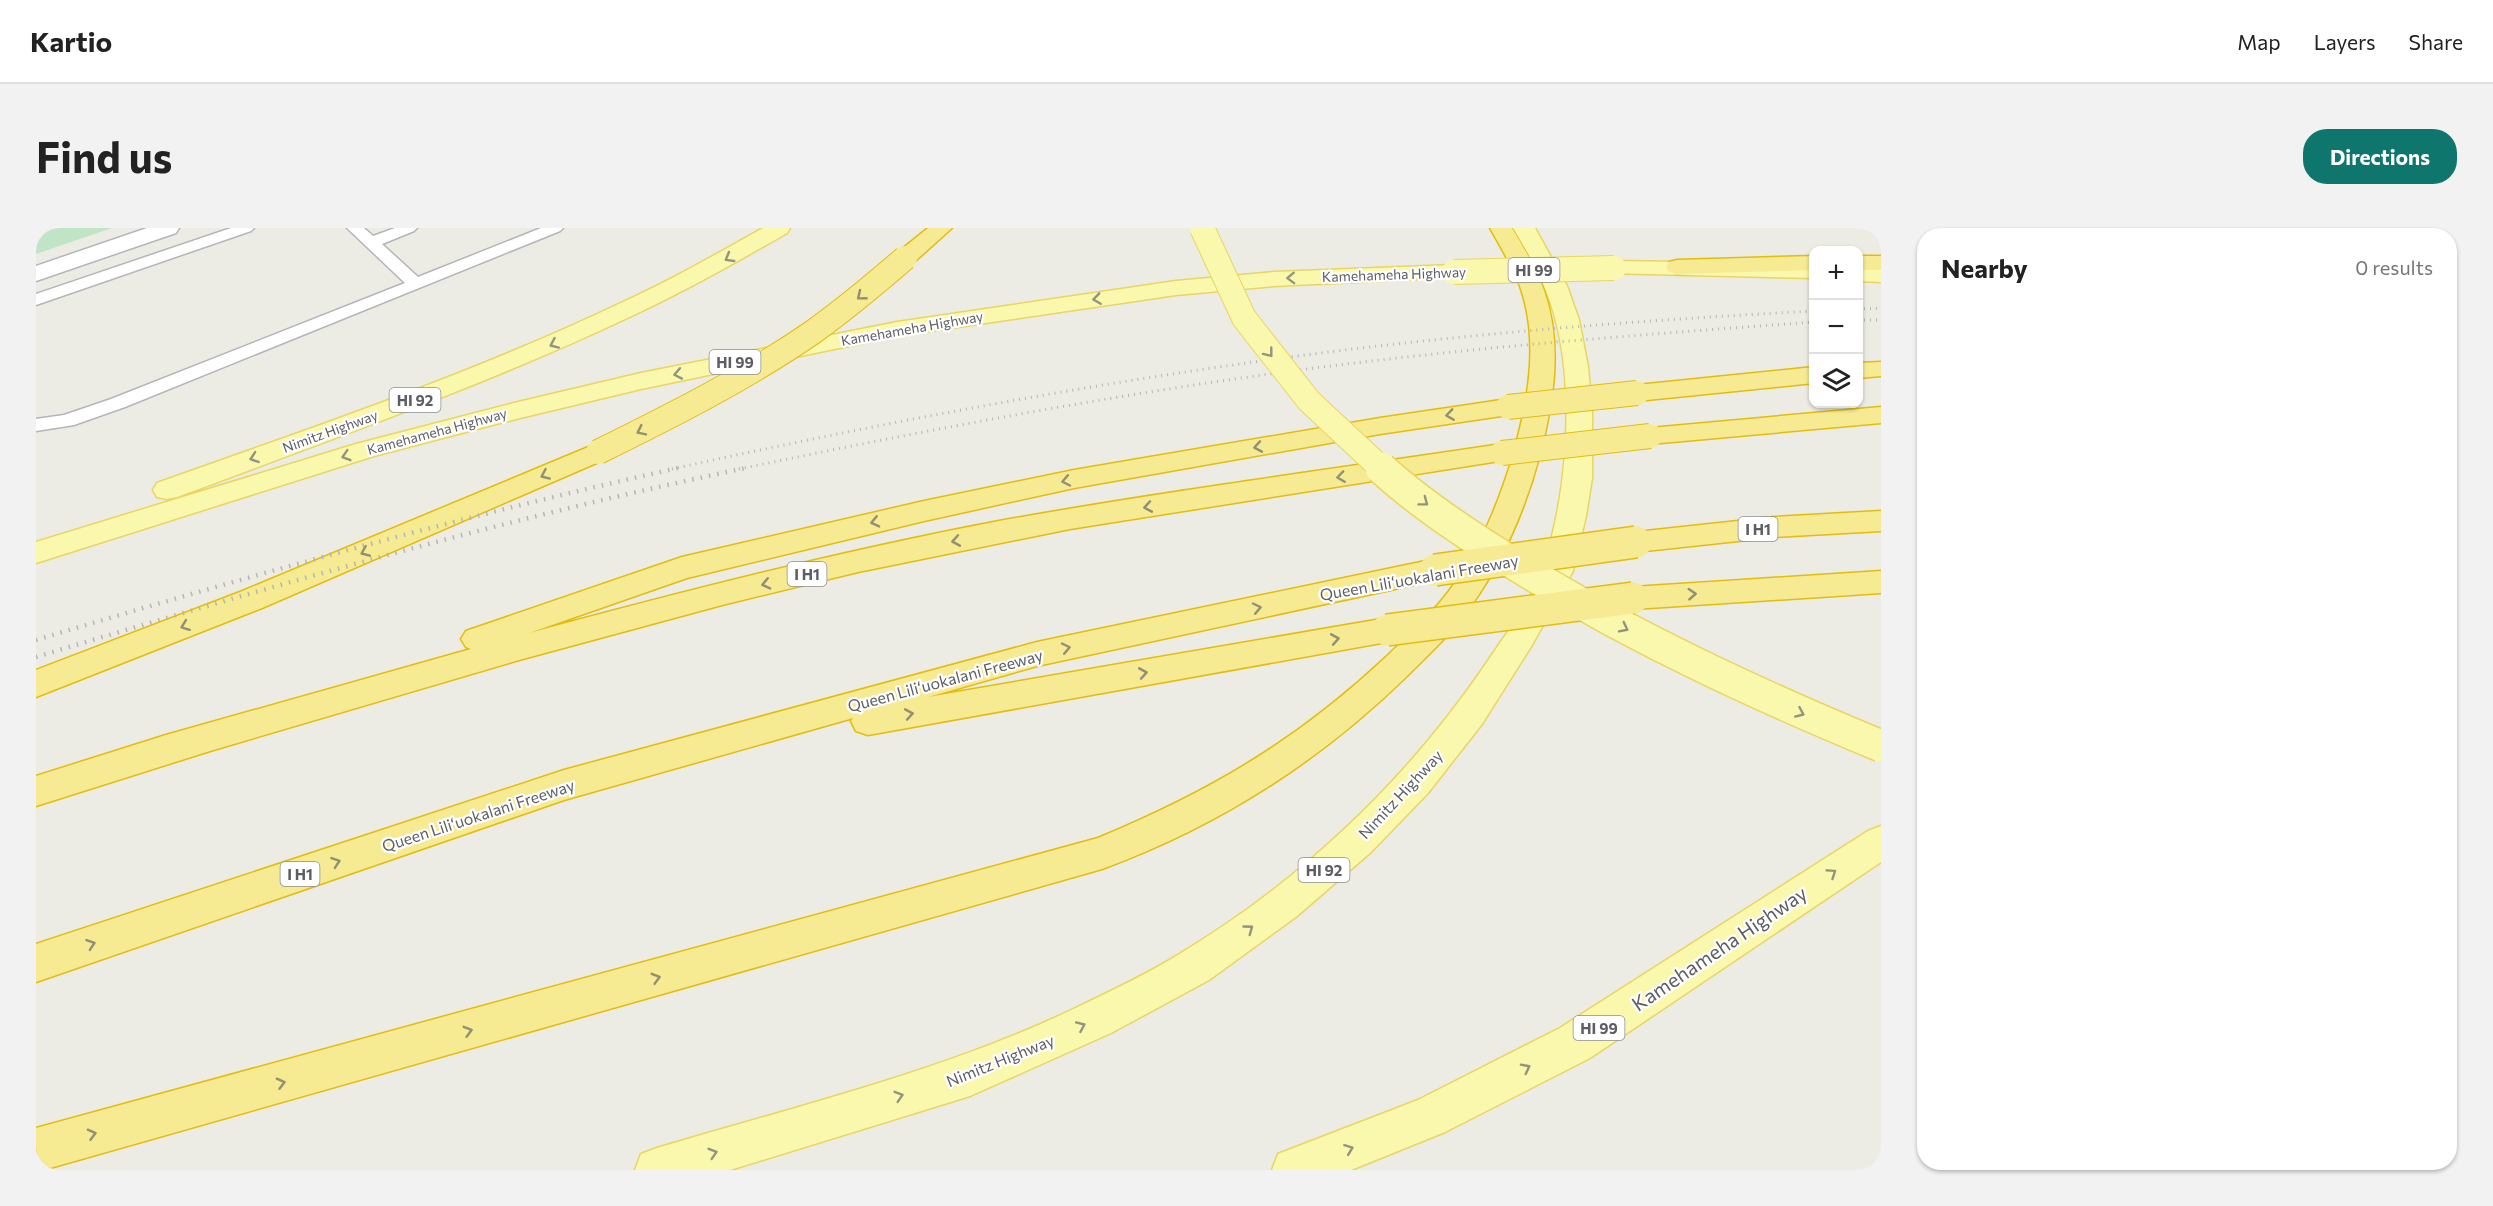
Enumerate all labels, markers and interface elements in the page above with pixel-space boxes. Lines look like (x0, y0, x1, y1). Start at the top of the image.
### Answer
text: Kartio (30, 24, 112, 58)
text: Map (2237, 29, 2281, 54)
text: Layers (2314, 29, 2376, 54)
text: Share (2409, 29, 2463, 54)
button: Directions (2303, 129, 2457, 184)
text: Find us (36, 130, 172, 182)
map controls (1809, 246, 1863, 408)
button: + (1809, 246, 1863, 300)
one-way arrow (725, 251, 735, 262)
text: Nearby (1941, 252, 2028, 283)
text: 0 results (2355, 255, 2433, 279)
road number: HI 99 (1508, 258, 1560, 282)
street label: Kamehameha Highway (1322, 263, 1466, 285)
one-way arrow (1286, 272, 1295, 285)
one-way arrow (856, 288, 867, 299)
one-way arrow (1092, 292, 1101, 304)
button: − (1809, 300, 1863, 354)
street label: Kamehameha Highway (839, 307, 985, 349)
one-way arrow (549, 336, 560, 348)
one-way arrow (1262, 346, 1273, 357)
road number: HI 99 (710, 350, 760, 374)
button: layers (1809, 354, 1863, 408)
one-way arrow (673, 367, 683, 380)
road number: HI 92 (390, 388, 440, 412)
street label: Kamehameha Highway (365, 404, 509, 458)
street label: Nimitz Highway (280, 406, 380, 456)
one-way arrow (1446, 409, 1455, 421)
one-way arrow (637, 423, 648, 435)
one-way arrow (1253, 440, 1263, 452)
one-way arrow (341, 449, 352, 461)
one-way arrow (249, 451, 260, 464)
one-way arrow (540, 468, 551, 480)
one-way arrow (1336, 471, 1345, 483)
one-way arrow (1061, 474, 1071, 487)
one-way arrow (1417, 495, 1428, 506)
one-way arrow (1143, 500, 1152, 512)
one-way arrow (871, 515, 881, 528)
road number: I H1 (1738, 517, 1778, 541)
one-way arrow (951, 534, 961, 547)
one-way arrow (361, 545, 372, 557)
street label: Queen Liliʻuokalani Freeway (1318, 550, 1520, 604)
road number: I H1 (788, 562, 826, 586)
one-way arrow (761, 577, 771, 590)
one-way arrow (1687, 588, 1696, 601)
one-way arrow (1252, 602, 1262, 615)
one-way arrow (180, 619, 191, 631)
one-way arrow (1618, 621, 1628, 632)
one-way arrow (1329, 633, 1339, 646)
one-way arrow (1061, 642, 1071, 655)
street label: Queen Liliʻuokalani Freeway (845, 645, 1045, 715)
one-way arrow (1138, 667, 1147, 679)
one-way arrow (1793, 705, 1804, 717)
one-way arrow (904, 708, 914, 720)
street label: Nimitz Highway (1354, 746, 1446, 842)
street label: Queen Liliʻuokalani Freeway (379, 775, 577, 855)
one-way arrow (330, 857, 341, 869)
road number: HI 92 (1298, 858, 1350, 882)
road number: I H1 (280, 862, 320, 886)
one-way arrow (1825, 869, 1836, 880)
street label: Kamehameha Highway (1627, 880, 1811, 1016)
one-way arrow (1243, 925, 1254, 936)
one-way arrow (86, 939, 96, 952)
one-way arrow (650, 973, 661, 985)
road number: HI 99 (1574, 1016, 1624, 1040)
one-way arrow (1075, 1021, 1086, 1033)
one-way arrow (463, 1026, 473, 1038)
street label: Nimitz Highway (943, 1030, 1057, 1090)
one-way arrow (1520, 1064, 1530, 1075)
one-way arrow (275, 1078, 285, 1090)
one-way arrow (893, 1091, 904, 1103)
one-way arrow (87, 1129, 97, 1142)
one-way arrow (1342, 1144, 1353, 1156)
one-way arrow (707, 1148, 718, 1160)

